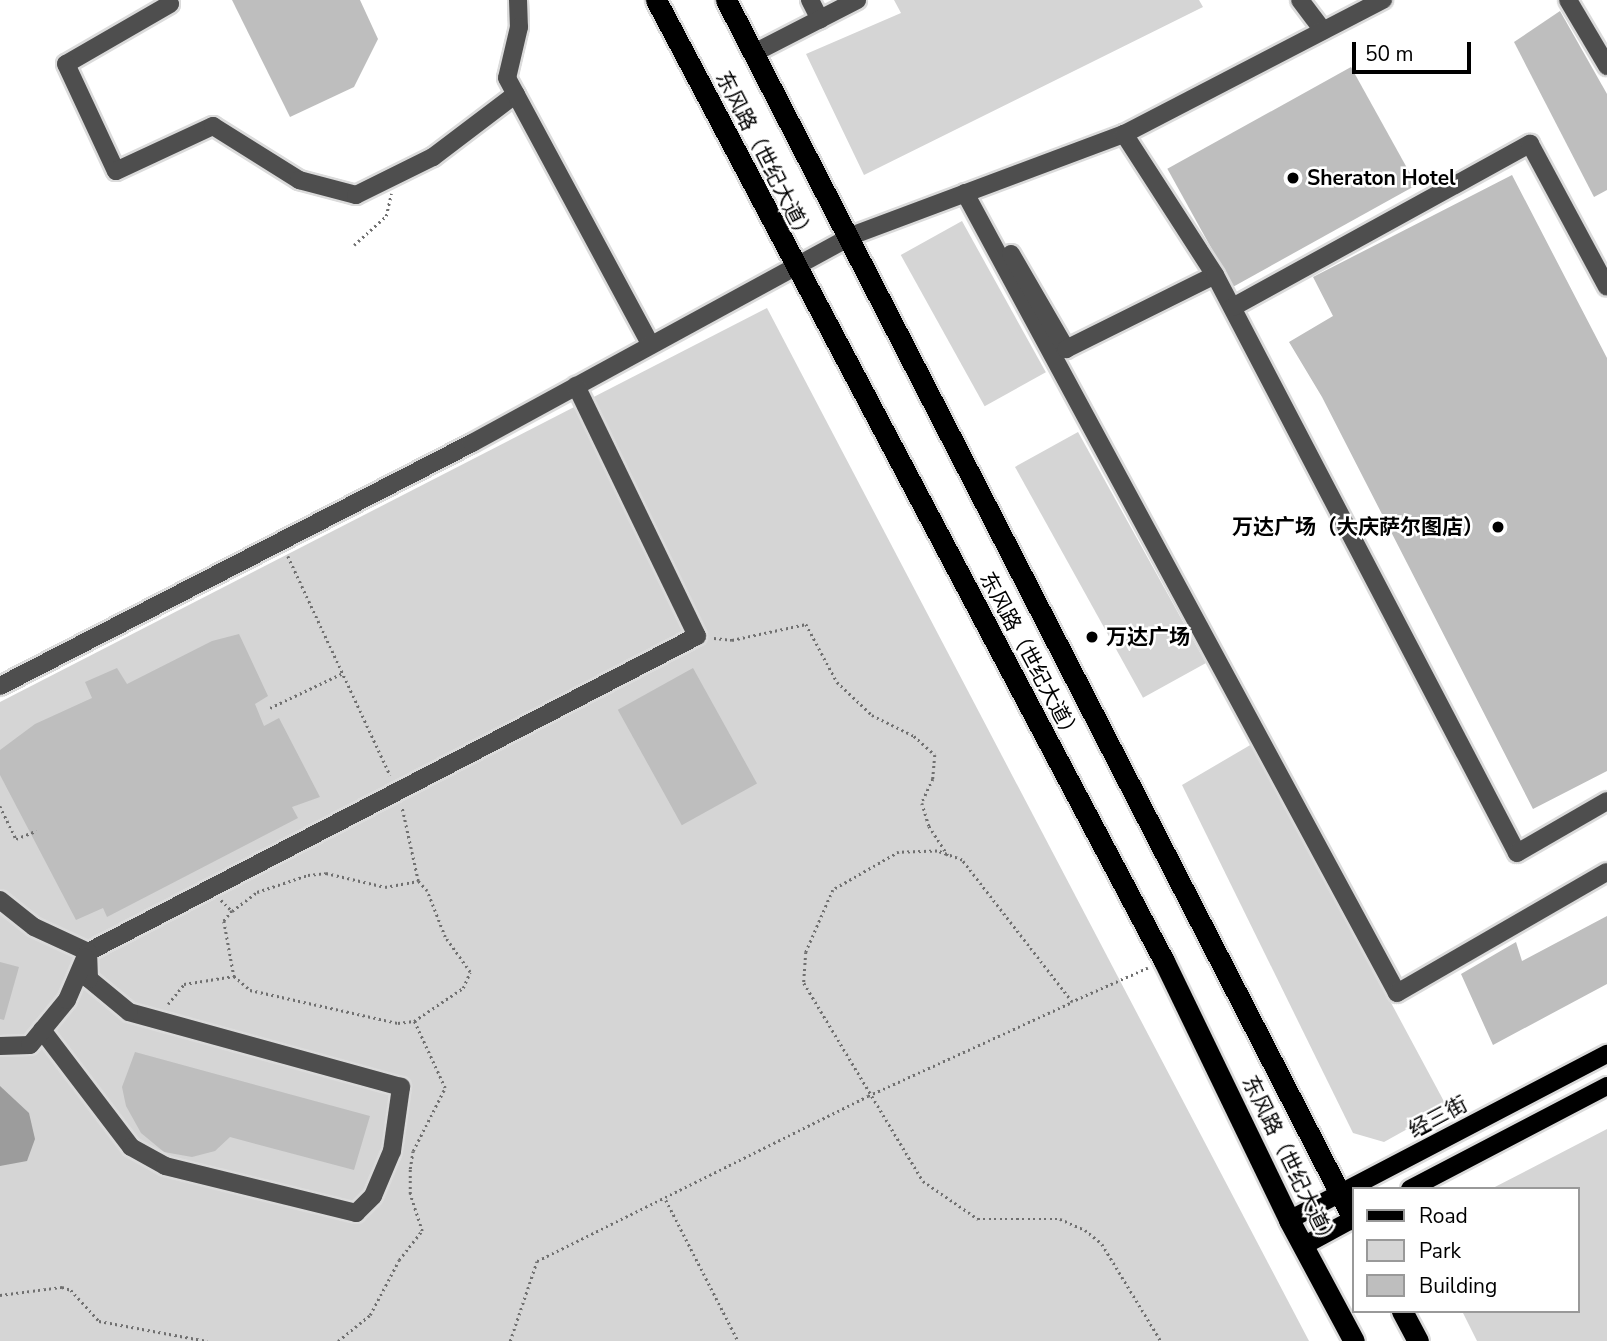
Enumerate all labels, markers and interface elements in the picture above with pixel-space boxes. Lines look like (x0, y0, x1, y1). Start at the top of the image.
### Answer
scale bar (1355, 28, 1474, 72)
text: 50 m (1365, 40, 1414, 68)
street label: 东风路（世纪大道） (711, 67, 819, 247)
place label: Sheraton Hotel (1307, 165, 1456, 191)
marker: Sheraton Hotel (1285, 170, 1301, 186)
place label: 万达广场（大庆萨尔图店） (1232, 514, 1484, 540)
marker: 万达广场（大庆萨尔图店） (1490, 519, 1506, 535)
street label: 东风路（世纪大道） (975, 568, 1085, 746)
place label: 万达广场 (1106, 624, 1190, 650)
marker: 万达广场 (1084, 629, 1100, 645)
street label: 东风路（世纪大道） (1237, 1072, 1343, 1252)
street label: 经三街 (1404, 1091, 1472, 1143)
legend (1352, 1187, 1579, 1313)
text: Road (1419, 1202, 1468, 1230)
text: Park (1419, 1237, 1461, 1265)
text: Building (1419, 1272, 1497, 1300)

